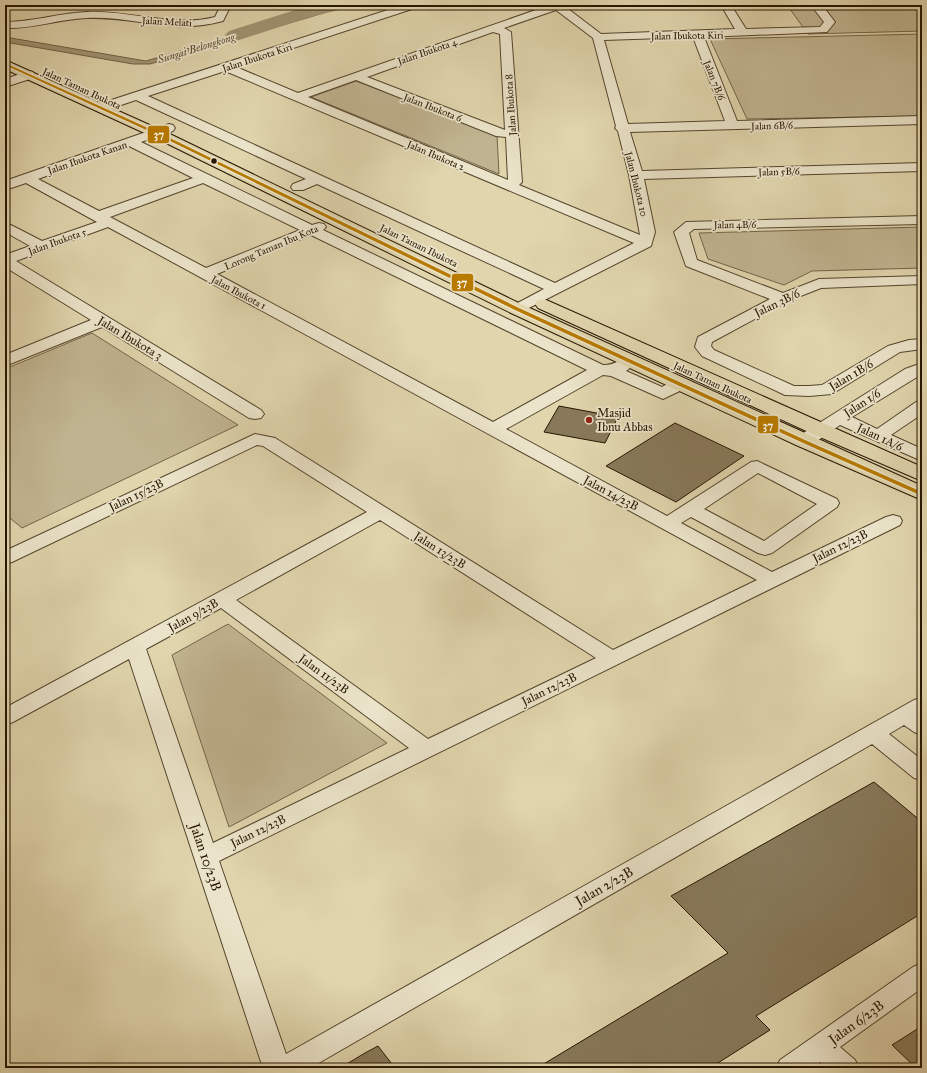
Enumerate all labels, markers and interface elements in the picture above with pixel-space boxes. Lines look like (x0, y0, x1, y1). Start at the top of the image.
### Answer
street label: Jalan Melati (141, 15, 193, 30)
street label: Jalan Ibukota Kiri (649, 29, 724, 44)
water label: Sungai Belongkong (155, 30, 237, 67)
street label: Jalan Ibukota 4 (395, 36, 459, 69)
street label: Jalan Ibukota Kiri (220, 41, 294, 76)
street label: Jalan 7B/6 (699, 58, 728, 103)
street label: Jalan Taman Ibukota (39, 65, 123, 114)
street label: Jalan Ibukota 8 (503, 74, 520, 137)
street label: Jalan Ibukota 6 (400, 91, 464, 126)
street label: Jalan 6B/6 (750, 119, 794, 134)
line badge: 37 (147, 125, 170, 144)
text: 37 (154, 128, 164, 142)
street label: Jalan Ibukota 2 (404, 138, 466, 174)
street label: Jalan Ibukota Kanan (45, 139, 129, 178)
street label: Jalan Ibukota 10 (621, 150, 650, 218)
unlabelled marker (209, 156, 219, 166)
street label: Jalan 5B/6 (757, 165, 801, 180)
street label: Jalan 4B/6 (713, 219, 757, 232)
street label: Jalan Taman Ibukota (376, 221, 460, 271)
street label: Lorong Taman Ibu Kota (223, 222, 321, 273)
street label: Jalan Ibukota 5 (26, 226, 89, 259)
street label: Jalan Ibukota 1 (208, 273, 268, 313)
line badge: 37 (451, 273, 474, 292)
text: 37 (457, 276, 467, 290)
street label: Jalan 3B/6 (750, 286, 803, 322)
street label: Jalan Ibukota 3 (93, 312, 165, 364)
street label: Jalan 1B/6 (825, 356, 877, 396)
street label: Jalan Taman Ibukota (670, 359, 754, 408)
street label: Jalan 1/6 (839, 385, 884, 422)
place label: Masjid Ibnu Abbas (597, 406, 653, 434)
marker: Masjid Ibnu Abbas (584, 415, 594, 425)
line badge: 37 (757, 415, 779, 434)
text: 37 (763, 419, 773, 433)
street label: Jalan 1A/6 (852, 419, 906, 455)
street label: Jalan 14/23B (579, 472, 641, 514)
street label: Jalan 15/23B (105, 476, 166, 516)
street label: Jalan 12/23B (808, 527, 870, 567)
street label: Jalan 13/23B (409, 528, 469, 572)
street label: Jalan 9/23B (164, 595, 221, 636)
street label: Jalan 11/23B (294, 650, 352, 698)
street label: Jalan 12/23B (517, 670, 579, 710)
street label: Jalan 12/23B (226, 812, 288, 852)
street label: Jalan 10/23B (184, 819, 225, 894)
street label: Jalan 2/23B (571, 863, 637, 912)
street label: Jalan 6/23B (824, 997, 888, 1050)

